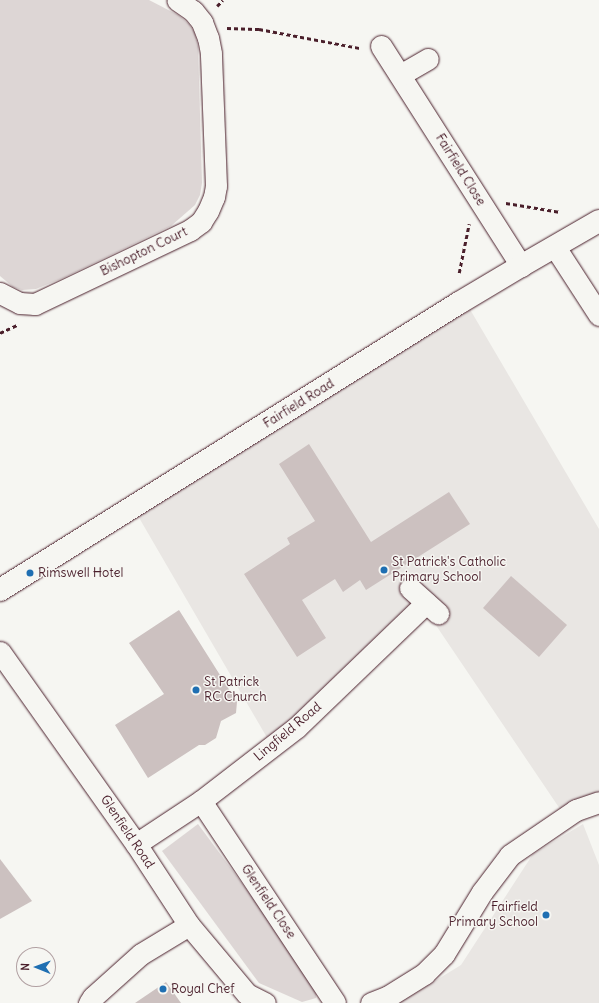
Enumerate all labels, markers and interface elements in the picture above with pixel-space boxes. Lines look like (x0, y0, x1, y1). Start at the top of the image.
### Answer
street label: Fairfield Close (432, 131, 488, 209)
street label: Bishopton Court (98, 224, 190, 280)
street label: Fairfield Road (261, 376, 337, 432)
place label: St Patrick's Catholic Primary School (392, 555, 506, 586)
place label: Rimswell Hotel (38, 565, 123, 581)
marker: St Patrick's Catholic Primary School (379, 565, 389, 575)
marker: Rimswell Hotel (25, 568, 35, 578)
place label: St Patrick RC Church (204, 675, 267, 706)
marker: St Patrick RC Church (191, 685, 201, 695)
street label: Lingfield Road (251, 699, 325, 765)
street label: Glenfield Road (97, 792, 157, 872)
street label: Glenfield Close (237, 862, 299, 942)
place label: Fairfield Primary School (448, 900, 538, 931)
marker: Fairfield Primary School (541, 910, 551, 920)
north arrow (16, 947, 56, 987)
text: N (18, 963, 32, 971)
place label: Royal Chef (171, 981, 235, 997)
marker: Royal Chef (158, 984, 168, 994)

